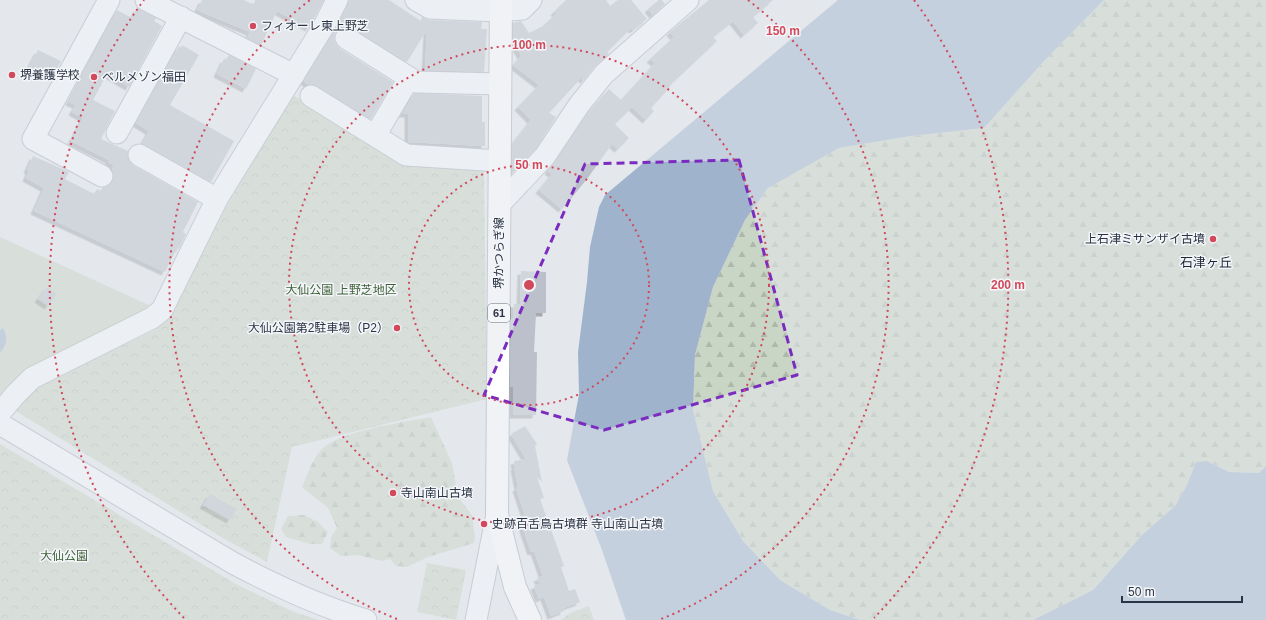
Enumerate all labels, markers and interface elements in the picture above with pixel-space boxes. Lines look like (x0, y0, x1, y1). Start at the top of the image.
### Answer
place label: フィオーレ東上野芝 (261, 19, 369, 33)
marker: フィオーレ東上野芝 (248, 21, 258, 31)
text: 150 m (766, 24, 800, 38)
text: 100 m (512, 38, 546, 52)
place label: 堺養護学校 (20, 68, 80, 82)
marker: 堺養護学校 (7, 70, 17, 80)
place label: ベルメゾン福田 (102, 70, 186, 84)
marker: ベルメゾン福田 (89, 72, 99, 82)
text: 50 m (515, 158, 543, 172)
street label: 堺かつらぎ線 (492, 217, 506, 289)
place label: 上石津ミサンザイ古墳 (1085, 232, 1205, 246)
marker: 上石津ミサンザイ古墳 (1208, 234, 1218, 244)
district label: 石津ヶ丘 (1180, 255, 1232, 270)
centre of rings (522, 278, 536, 292)
text: 200 m (991, 278, 1025, 292)
park label: 大仙公園 上野芝地区 (285, 283, 397, 297)
road number: 61 (488, 304, 510, 322)
place label: 大仙公園第2駐車場（P2） (248, 321, 389, 335)
marker: 大仙公園第2駐車場（P2） (392, 323, 402, 333)
place label: 寺山南山古墳 (401, 486, 473, 500)
marker: 寺山南山古墳 (388, 488, 398, 498)
place label: 史跡百舌鳥古墳群 寺山南山古墳 (492, 517, 663, 531)
marker: 史跡百舌鳥古墳群 寺山南山古墳 (479, 519, 489, 529)
park label: 大仙公園 (40, 549, 88, 563)
scale bar (1122, 578, 1242, 604)
text: 50 m (1128, 585, 1155, 599)

